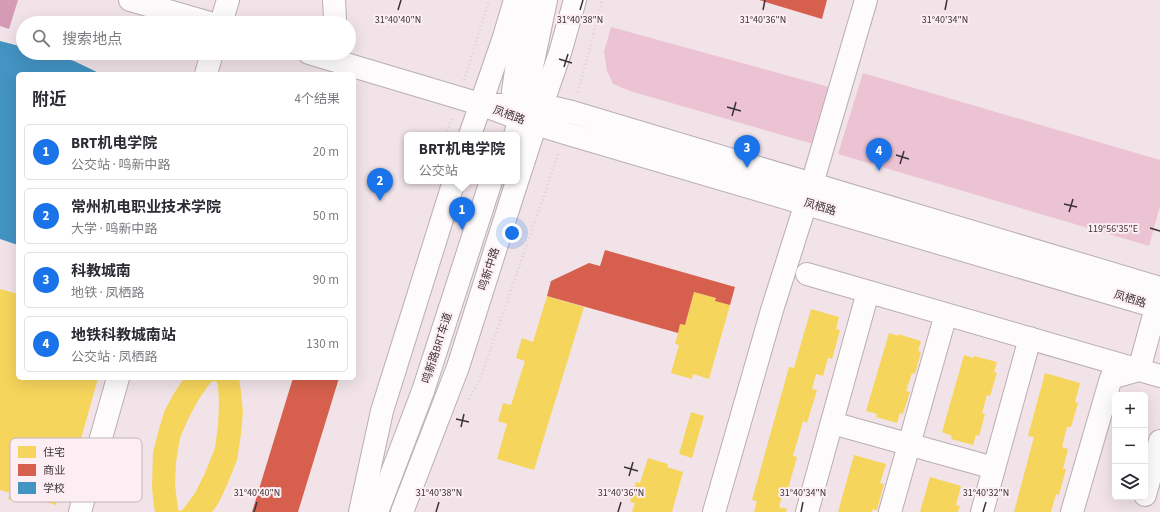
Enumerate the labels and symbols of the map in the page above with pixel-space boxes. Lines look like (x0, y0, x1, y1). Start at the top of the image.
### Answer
text: 31°40'40"N (375, 13, 421, 27)
text: 31°40'38"N (557, 13, 603, 27)
text: 31°40'36"N (740, 13, 786, 27)
text: 31°40'34"N (922, 13, 968, 27)
street label: 凤栖路 (491, 102, 527, 128)
pin: 3 (734, 135, 760, 168)
pin: 4 (866, 138, 892, 171)
pin: 2 (367, 168, 393, 201)
street label: 凤栖路 (802, 195, 838, 219)
pin: 1 (449, 197, 475, 230)
text: 119°56'35"E (1088, 222, 1138, 236)
your location (502, 223, 522, 243)
street label: 鸣新中路 (475, 246, 503, 292)
street label: 凤栖路 (1112, 287, 1148, 311)
street label: 鸣新路BRT车道 (419, 311, 455, 385)
legend (10, 438, 142, 502)
text: 住宅 (43, 445, 65, 460)
text: 商业 (43, 463, 65, 478)
text: 学校 (43, 481, 65, 496)
text: 31°40'40"N (234, 486, 280, 500)
text: 31°40'38"N (416, 486, 462, 500)
text: 31°40'36"N (598, 486, 644, 500)
text: 31°40'34"N (780, 486, 826, 500)
text: 31°40'32"N (963, 486, 1009, 500)

